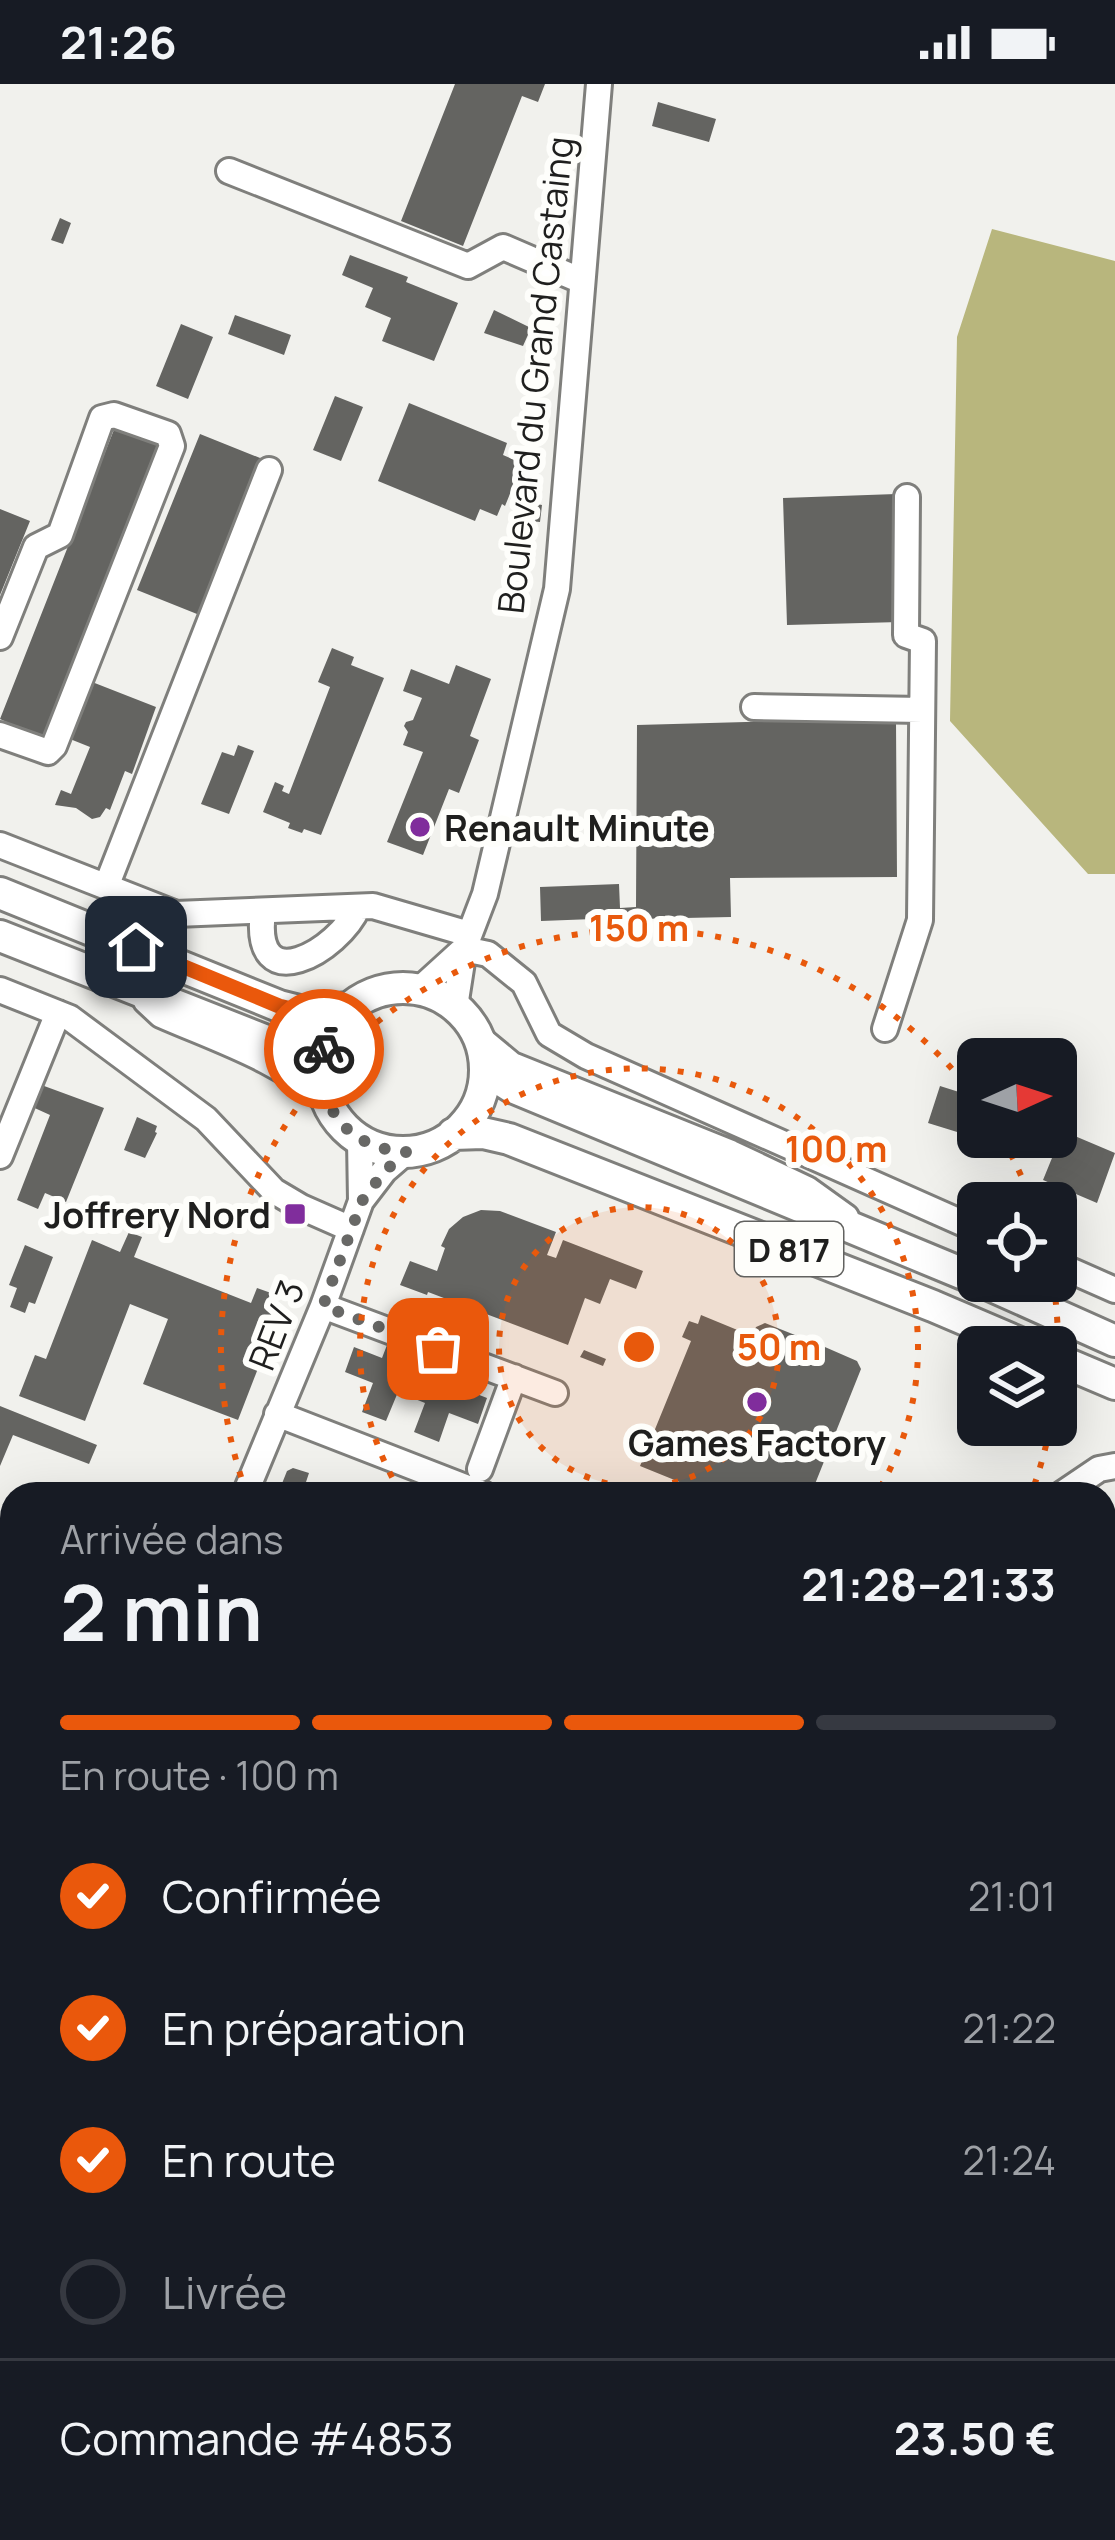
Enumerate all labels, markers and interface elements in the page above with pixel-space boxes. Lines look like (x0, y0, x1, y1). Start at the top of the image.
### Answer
text: 21:26 (60, 11, 177, 73)
street label: Boulevard du Grand Castaing (486, 134, 584, 616)
place label: Renault Minute (444, 803, 710, 852)
marker: Renault Minute (407, 814, 433, 840)
pin (85, 896, 187, 998)
text: 150 m (589, 903, 689, 952)
icon: home (103, 914, 169, 980)
courier (264, 989, 384, 1109)
icon: bike (291, 1016, 357, 1082)
north arrow (957, 1038, 1077, 1158)
map controls (957, 1038, 1077, 1446)
text: 100 m (785, 1124, 887, 1173)
button: locate (957, 1182, 1077, 1302)
place label: Joffrery Nord (44, 1190, 271, 1239)
marker: Joffrery Nord (282, 1201, 308, 1227)
road number: D 817 (735, 1222, 843, 1276)
street label: REV 3 (237, 1273, 315, 1377)
pin (387, 1298, 489, 1400)
icon: bag (405, 1316, 471, 1382)
text: 50 m (737, 1322, 821, 1371)
centre of rings (618, 1326, 660, 1368)
button: layers (957, 1326, 1077, 1446)
marker: Games Factory (744, 1389, 770, 1415)
place label: Games Factory (628, 1418, 886, 1467)
text: Arrivée dans (60, 1512, 284, 1566)
text: 21:28–21:33 (801, 1553, 1056, 1615)
text: 2 min (60, 1558, 263, 1664)
text: En route · 100 m (60, 1748, 339, 1802)
icon: check (60, 1863, 126, 1929)
text: Confirmée (162, 1865, 382, 1927)
text: 21:01 (968, 1869, 1056, 1923)
icon: check (60, 1995, 126, 2061)
text: En préparation (162, 1997, 466, 2059)
text: 21:22 (962, 2001, 1056, 2055)
icon: check (60, 2127, 126, 2193)
text: En route (162, 2129, 336, 2191)
text: 21:24 (962, 2133, 1056, 2187)
text: Livrée (162, 2261, 287, 2323)
text: Commande #4853 (60, 2407, 454, 2469)
text: 23.50 € (894, 2407, 1056, 2469)

